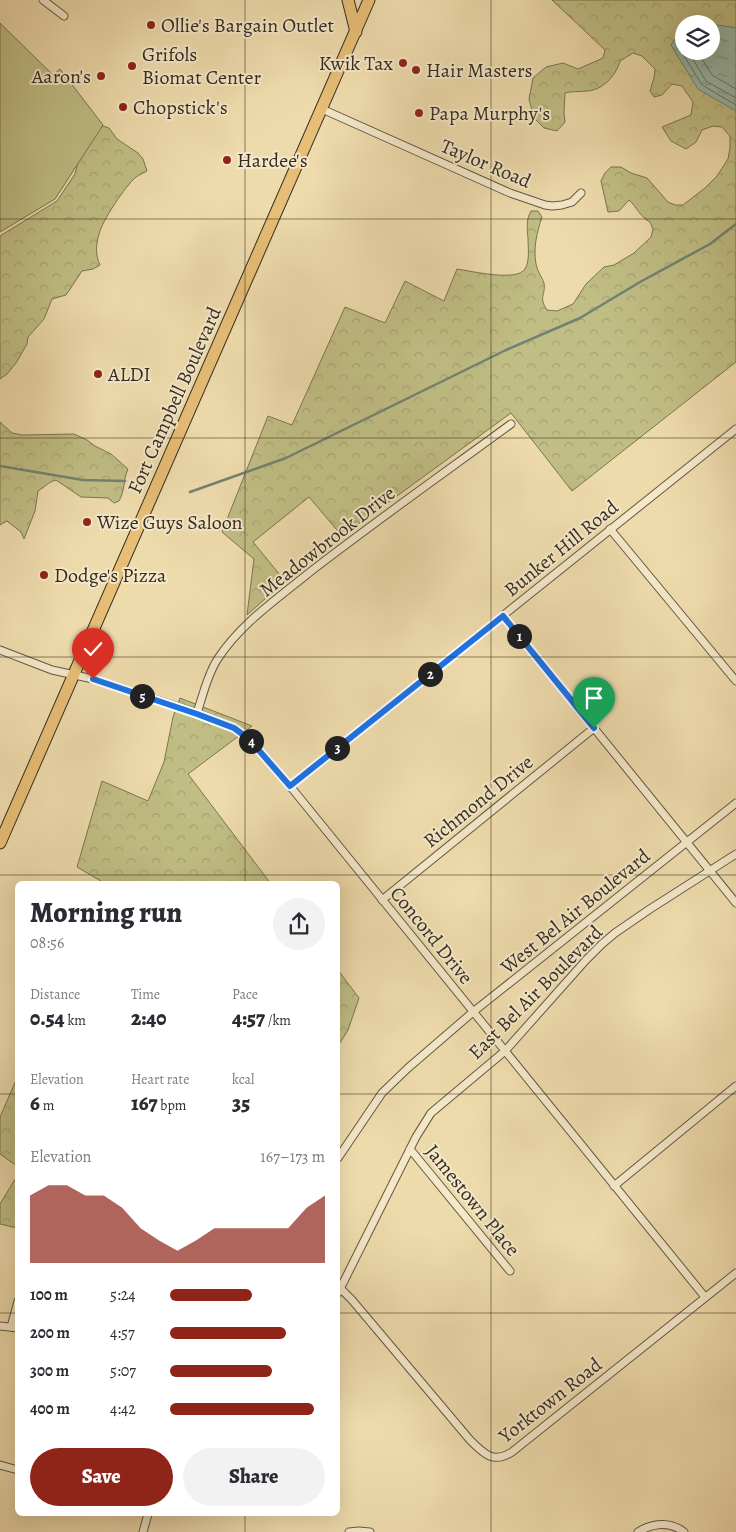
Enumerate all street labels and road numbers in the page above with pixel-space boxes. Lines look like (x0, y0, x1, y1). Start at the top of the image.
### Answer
street label: Taylor Road (436, 132, 535, 195)
street label: Fort Campbell Boulevard (121, 302, 228, 498)
street label: Meadowbrook Drive (254, 480, 401, 603)
street label: Bunker Hill Road (499, 494, 624, 603)
street label: Richmond Drive (418, 749, 539, 854)
street label: West Bel Air Boulevard (494, 842, 656, 981)
street label: Concord Drive (384, 881, 479, 990)
street label: East Bel Air Boulevard (462, 919, 609, 1066)
street label: Jamestown Place (419, 1139, 526, 1262)
street label: Yorktown Road (492, 1351, 608, 1450)

